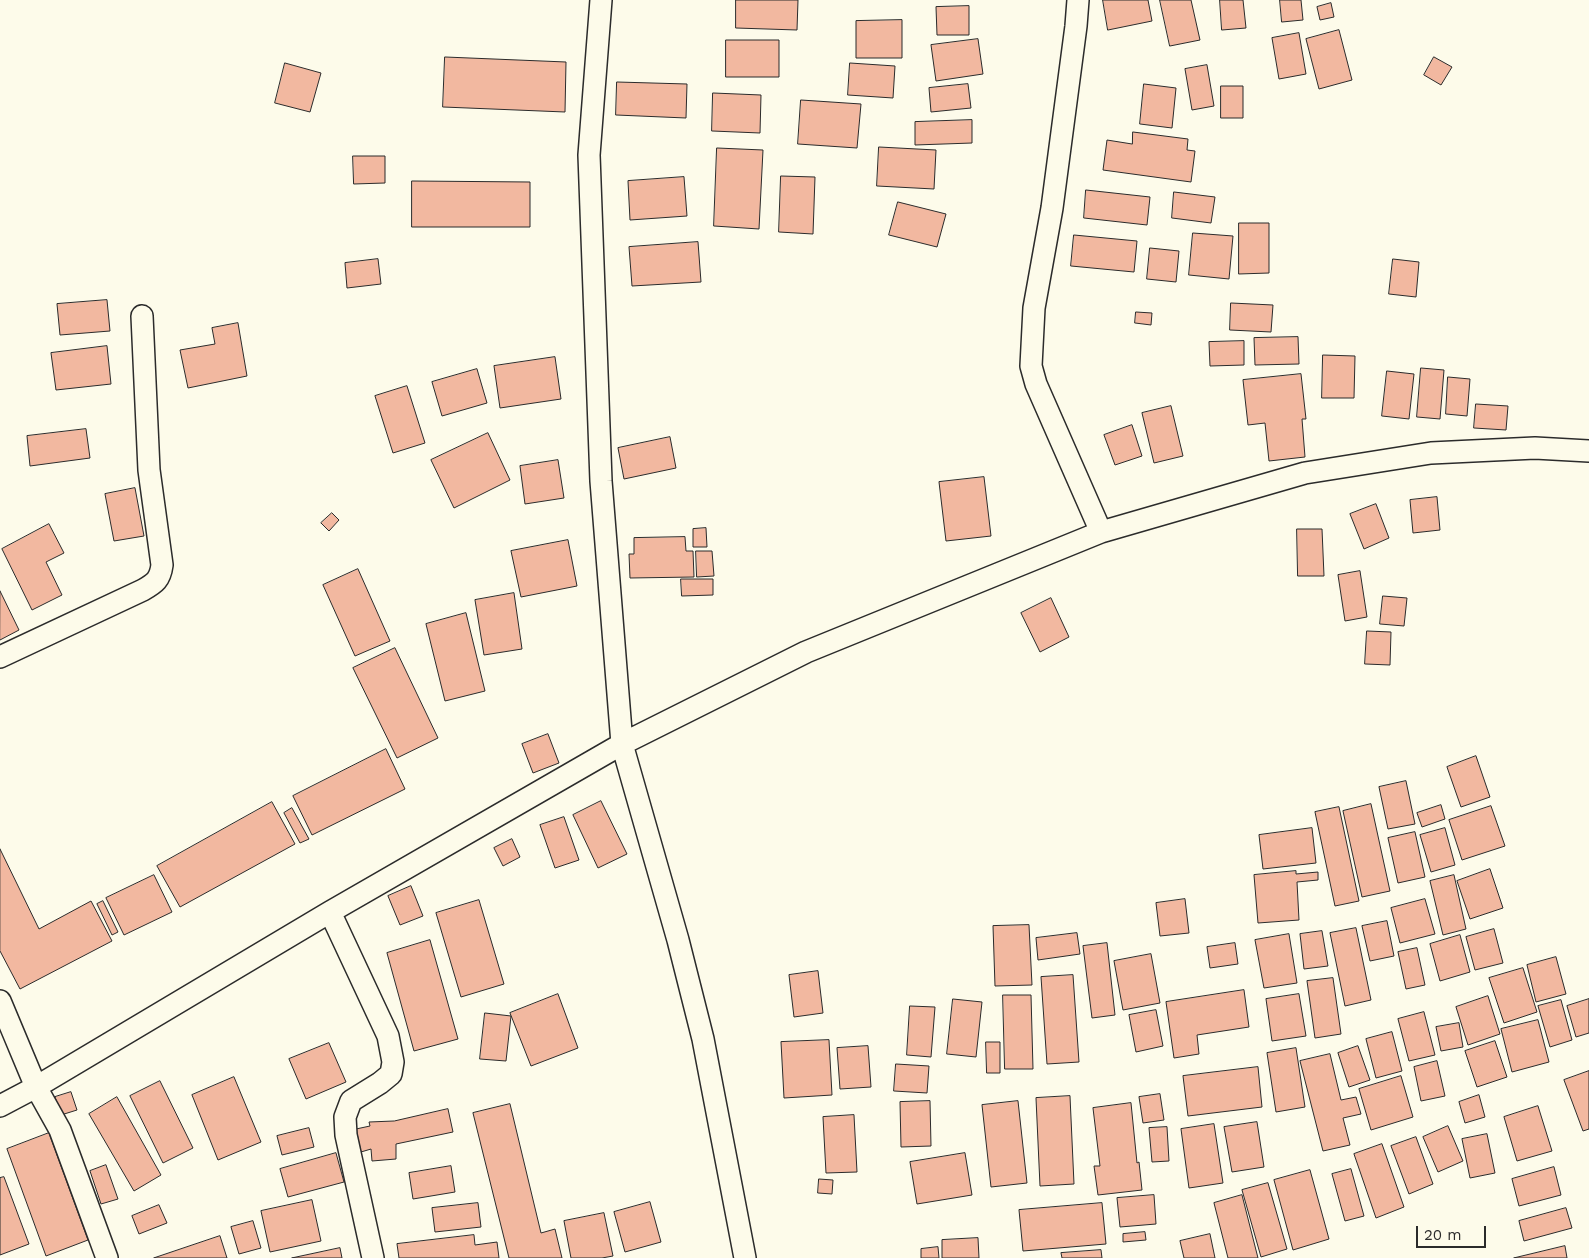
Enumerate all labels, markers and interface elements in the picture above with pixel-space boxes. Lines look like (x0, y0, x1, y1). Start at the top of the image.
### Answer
scale bar (1419, 1216, 1489, 1248)
text: 20 m (1424, 1226, 1462, 1244)

